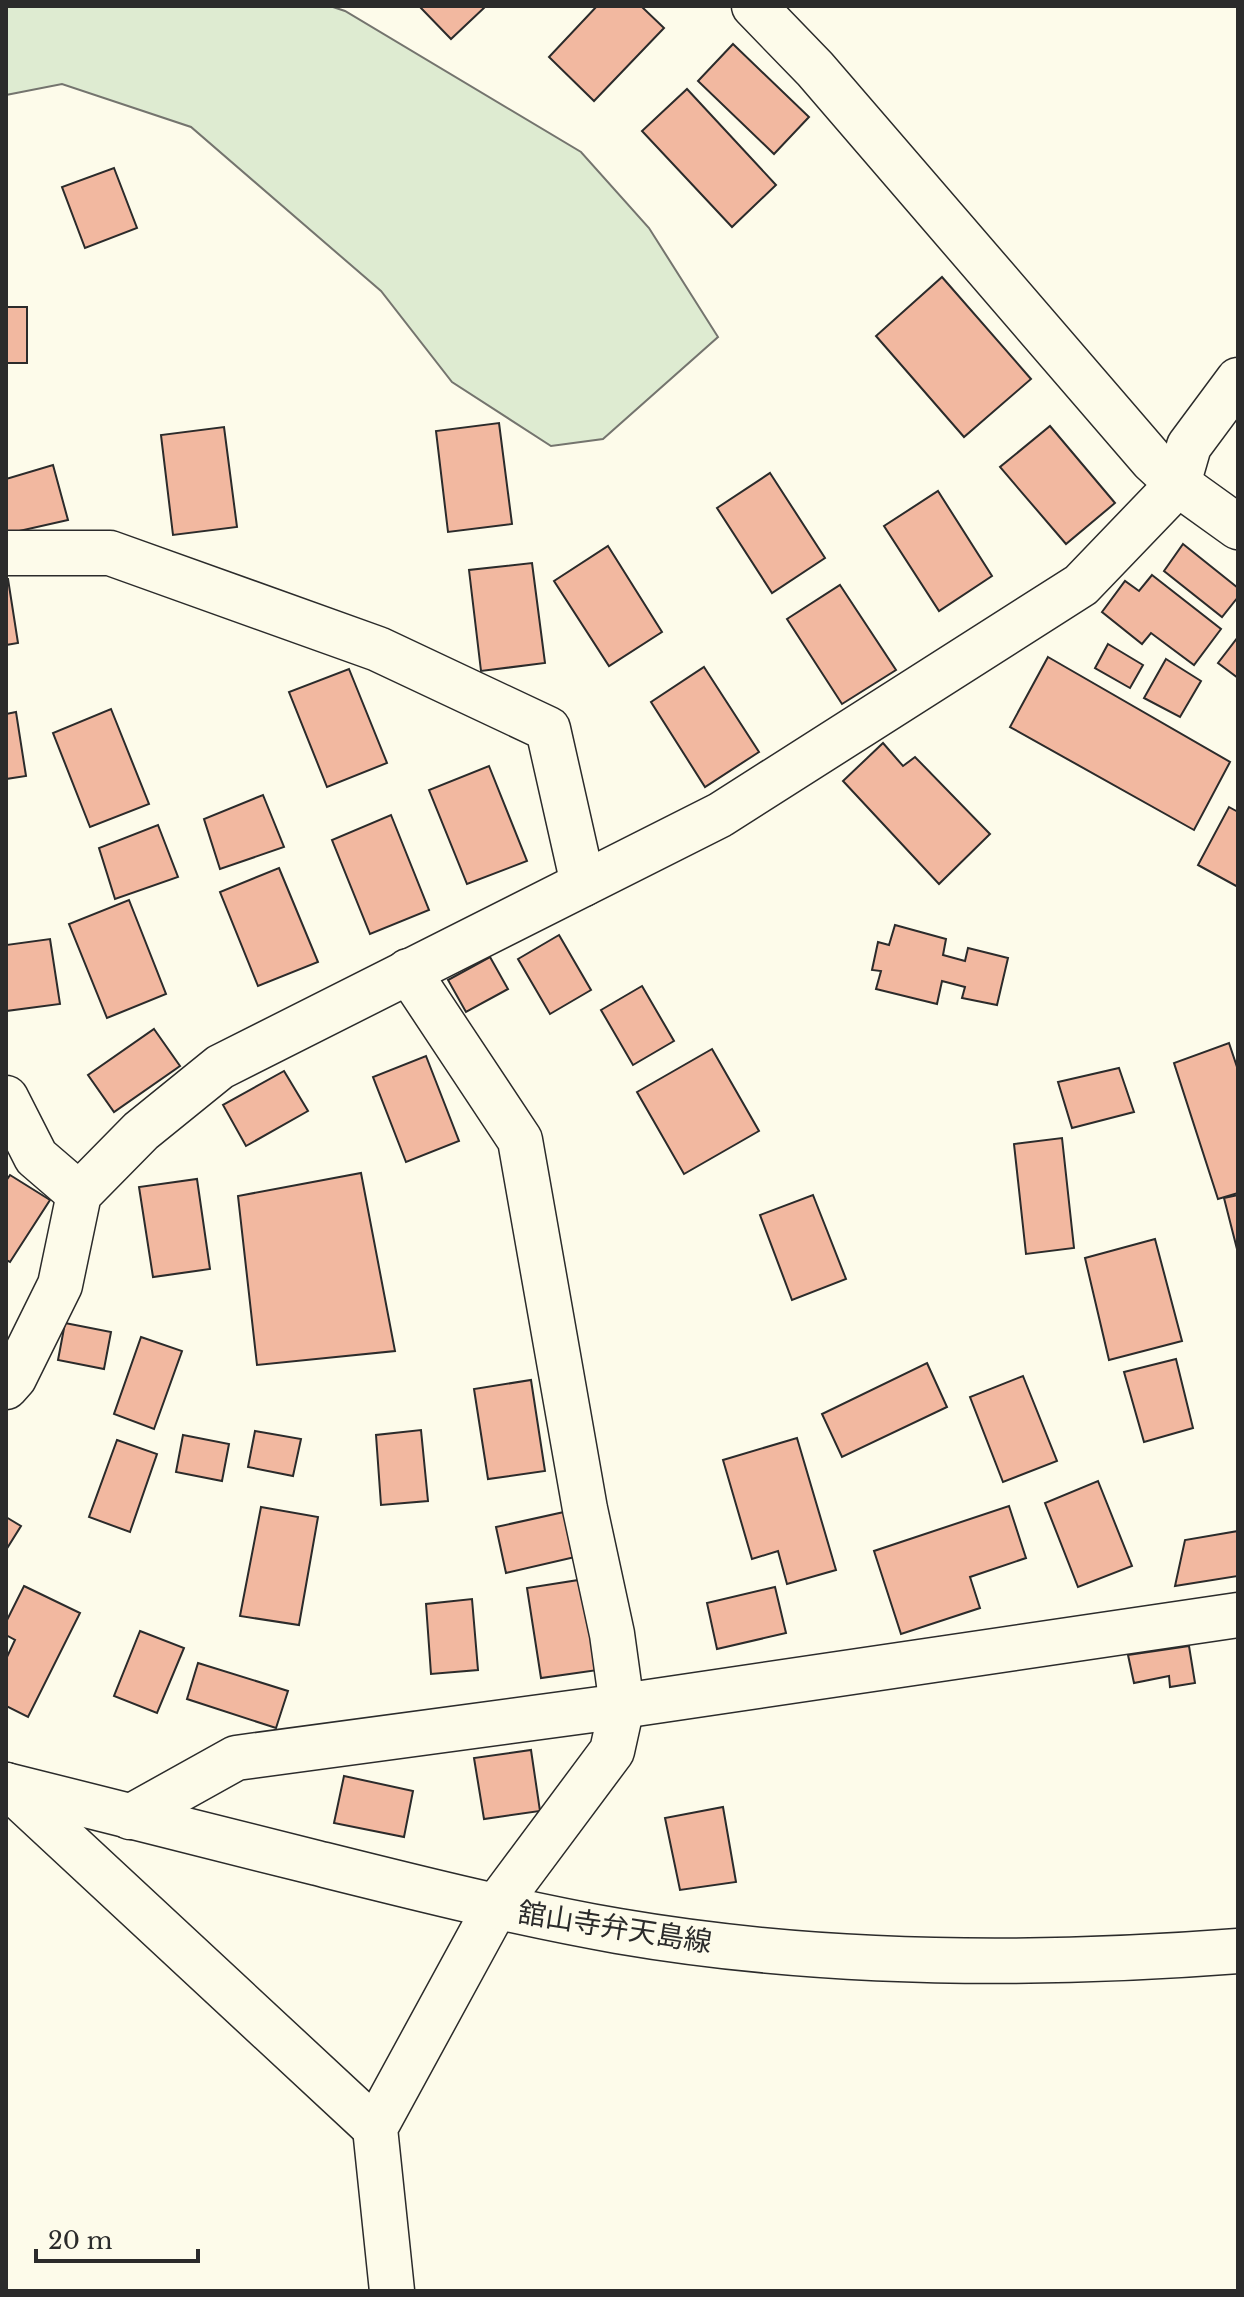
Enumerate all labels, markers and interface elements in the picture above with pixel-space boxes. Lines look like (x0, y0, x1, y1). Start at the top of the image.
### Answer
street label: 舘山寺弁天島線 (515, 1895, 714, 1960)
scale bar (36, 2213, 198, 2263)
text: 20 m (48, 2226, 113, 2255)

